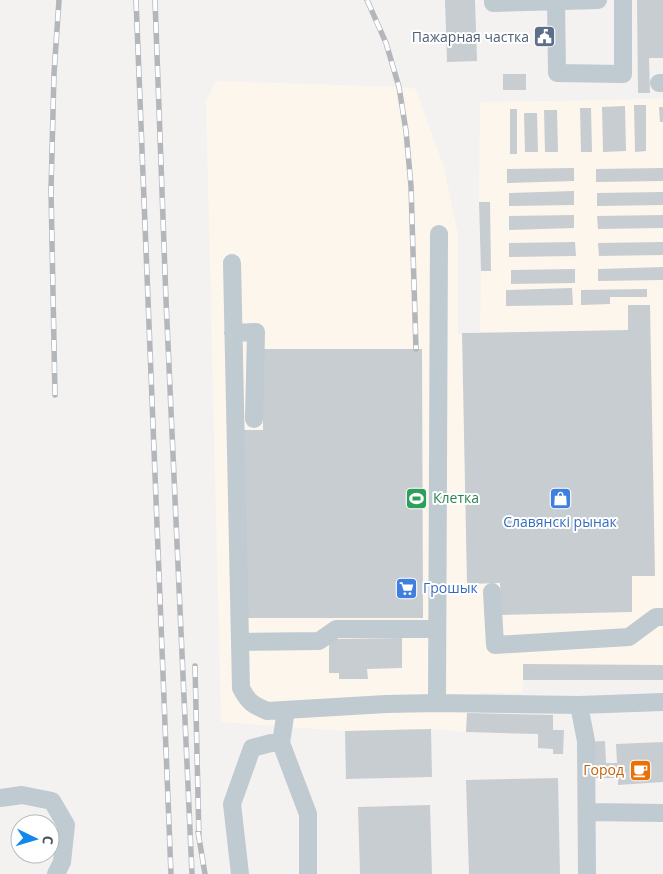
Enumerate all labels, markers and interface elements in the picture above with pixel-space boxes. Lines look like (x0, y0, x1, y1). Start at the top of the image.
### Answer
public building icon: Пажарная частка (533, 25, 557, 49)
place label: Пажарная частка (412, 27, 529, 46)
sports icon: Клетка (405, 486, 429, 510)
shop icon: Славянскі рынак (548, 487, 572, 511)
place label: Клетка (433, 488, 479, 507)
place label: Славянскі рынак (503, 512, 618, 531)
supermarket icon: Грошык (395, 576, 419, 600)
place label: Грошык (423, 578, 478, 597)
cafe icon: Город (628, 758, 652, 782)
place label: Город (583, 760, 624, 779)
north arrow (10, 814, 60, 864)
text: С (39, 835, 58, 846)

